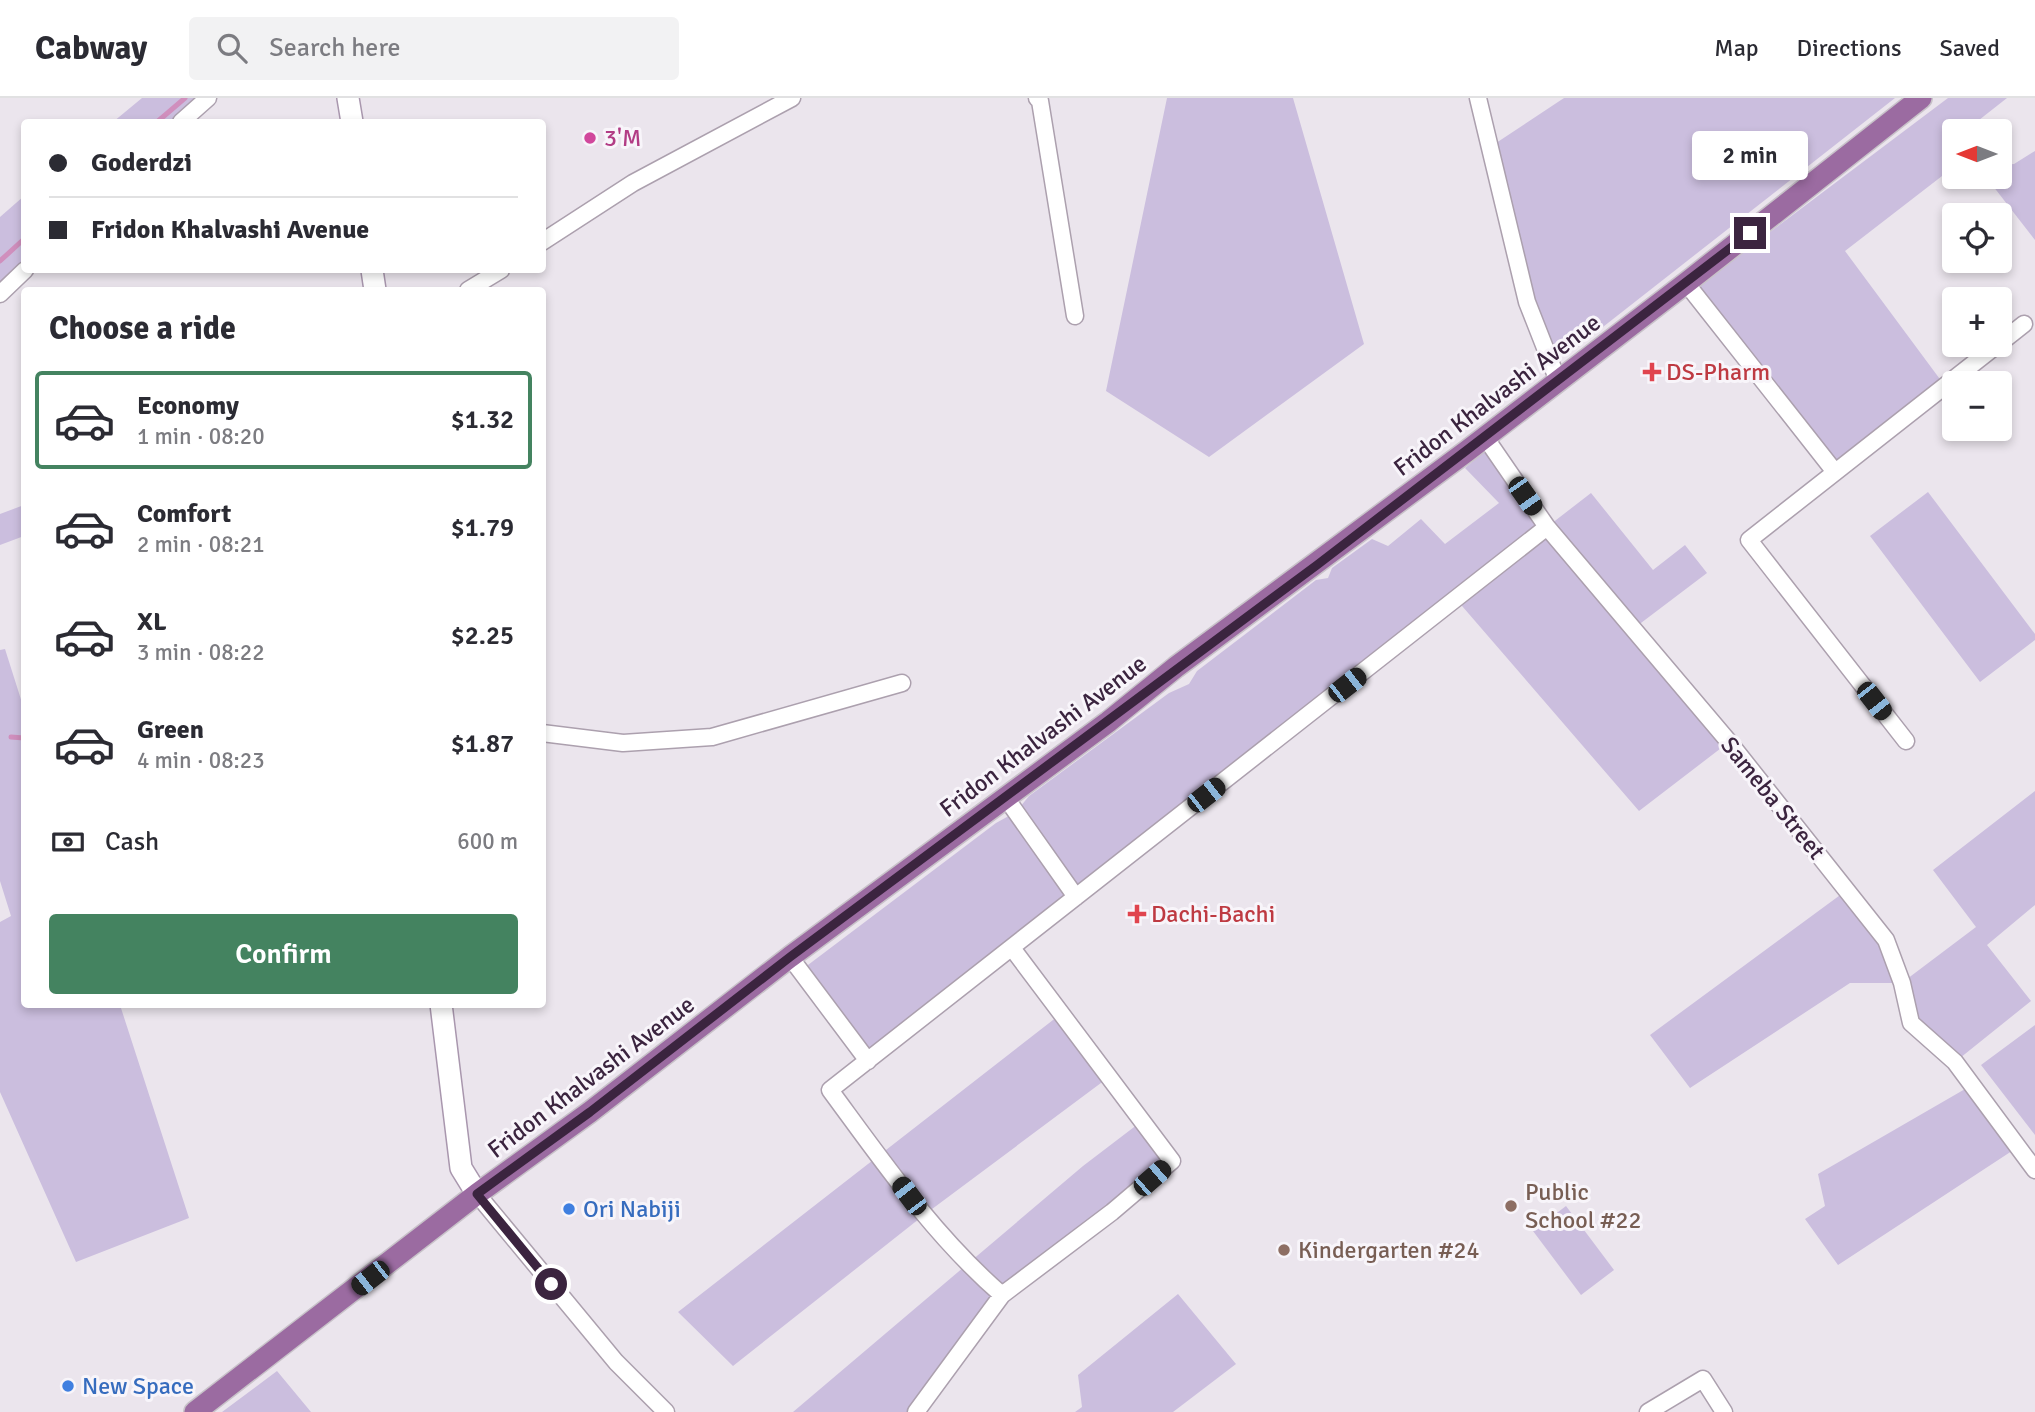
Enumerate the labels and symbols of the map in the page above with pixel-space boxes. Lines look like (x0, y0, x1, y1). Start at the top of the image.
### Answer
north arrow (1942, 119, 2012, 189)
place label: 3'M (604, 123, 641, 153)
marker: 3'M (582, 130, 598, 146)
callout: 2 min (1692, 131, 1808, 180)
route end (1734, 217, 1766, 249)
street label: Fridon Khalvashi Avenue (1388, 307, 1606, 483)
place label: DS-Pharm (1666, 357, 1770, 387)
marker: DS-Pharm (1644, 364, 1660, 380)
car (1505, 473, 1546, 519)
street label: Fridon Khalvashi Avenue (934, 648, 1152, 824)
car (1324, 664, 1371, 706)
car (1853, 678, 1896, 724)
street label: Sameba Street (1714, 731, 1832, 865)
car (1183, 774, 1230, 816)
place label: Dachi-Bachi (1151, 899, 1275, 929)
marker: Dachi-Bachi (1129, 906, 1145, 922)
street label: Fridon Khalvashi Avenue (482, 989, 700, 1165)
car (1130, 1156, 1175, 1200)
car (888, 1173, 931, 1219)
place label: Public School #22 (1525, 1177, 1641, 1235)
place label: Ori Nabiji (583, 1194, 681, 1224)
marker: Public School #22 (1503, 1198, 1519, 1214)
marker: Ori Nabiji (561, 1201, 577, 1217)
place label: Kindergarten #24 (1298, 1235, 1479, 1265)
marker: Kindergarten #24 (1276, 1242, 1292, 1258)
car (347, 1257, 394, 1299)
route start (535, 1268, 567, 1300)
place label: New Space (82, 1371, 194, 1401)
marker: New Space (60, 1378, 76, 1394)

